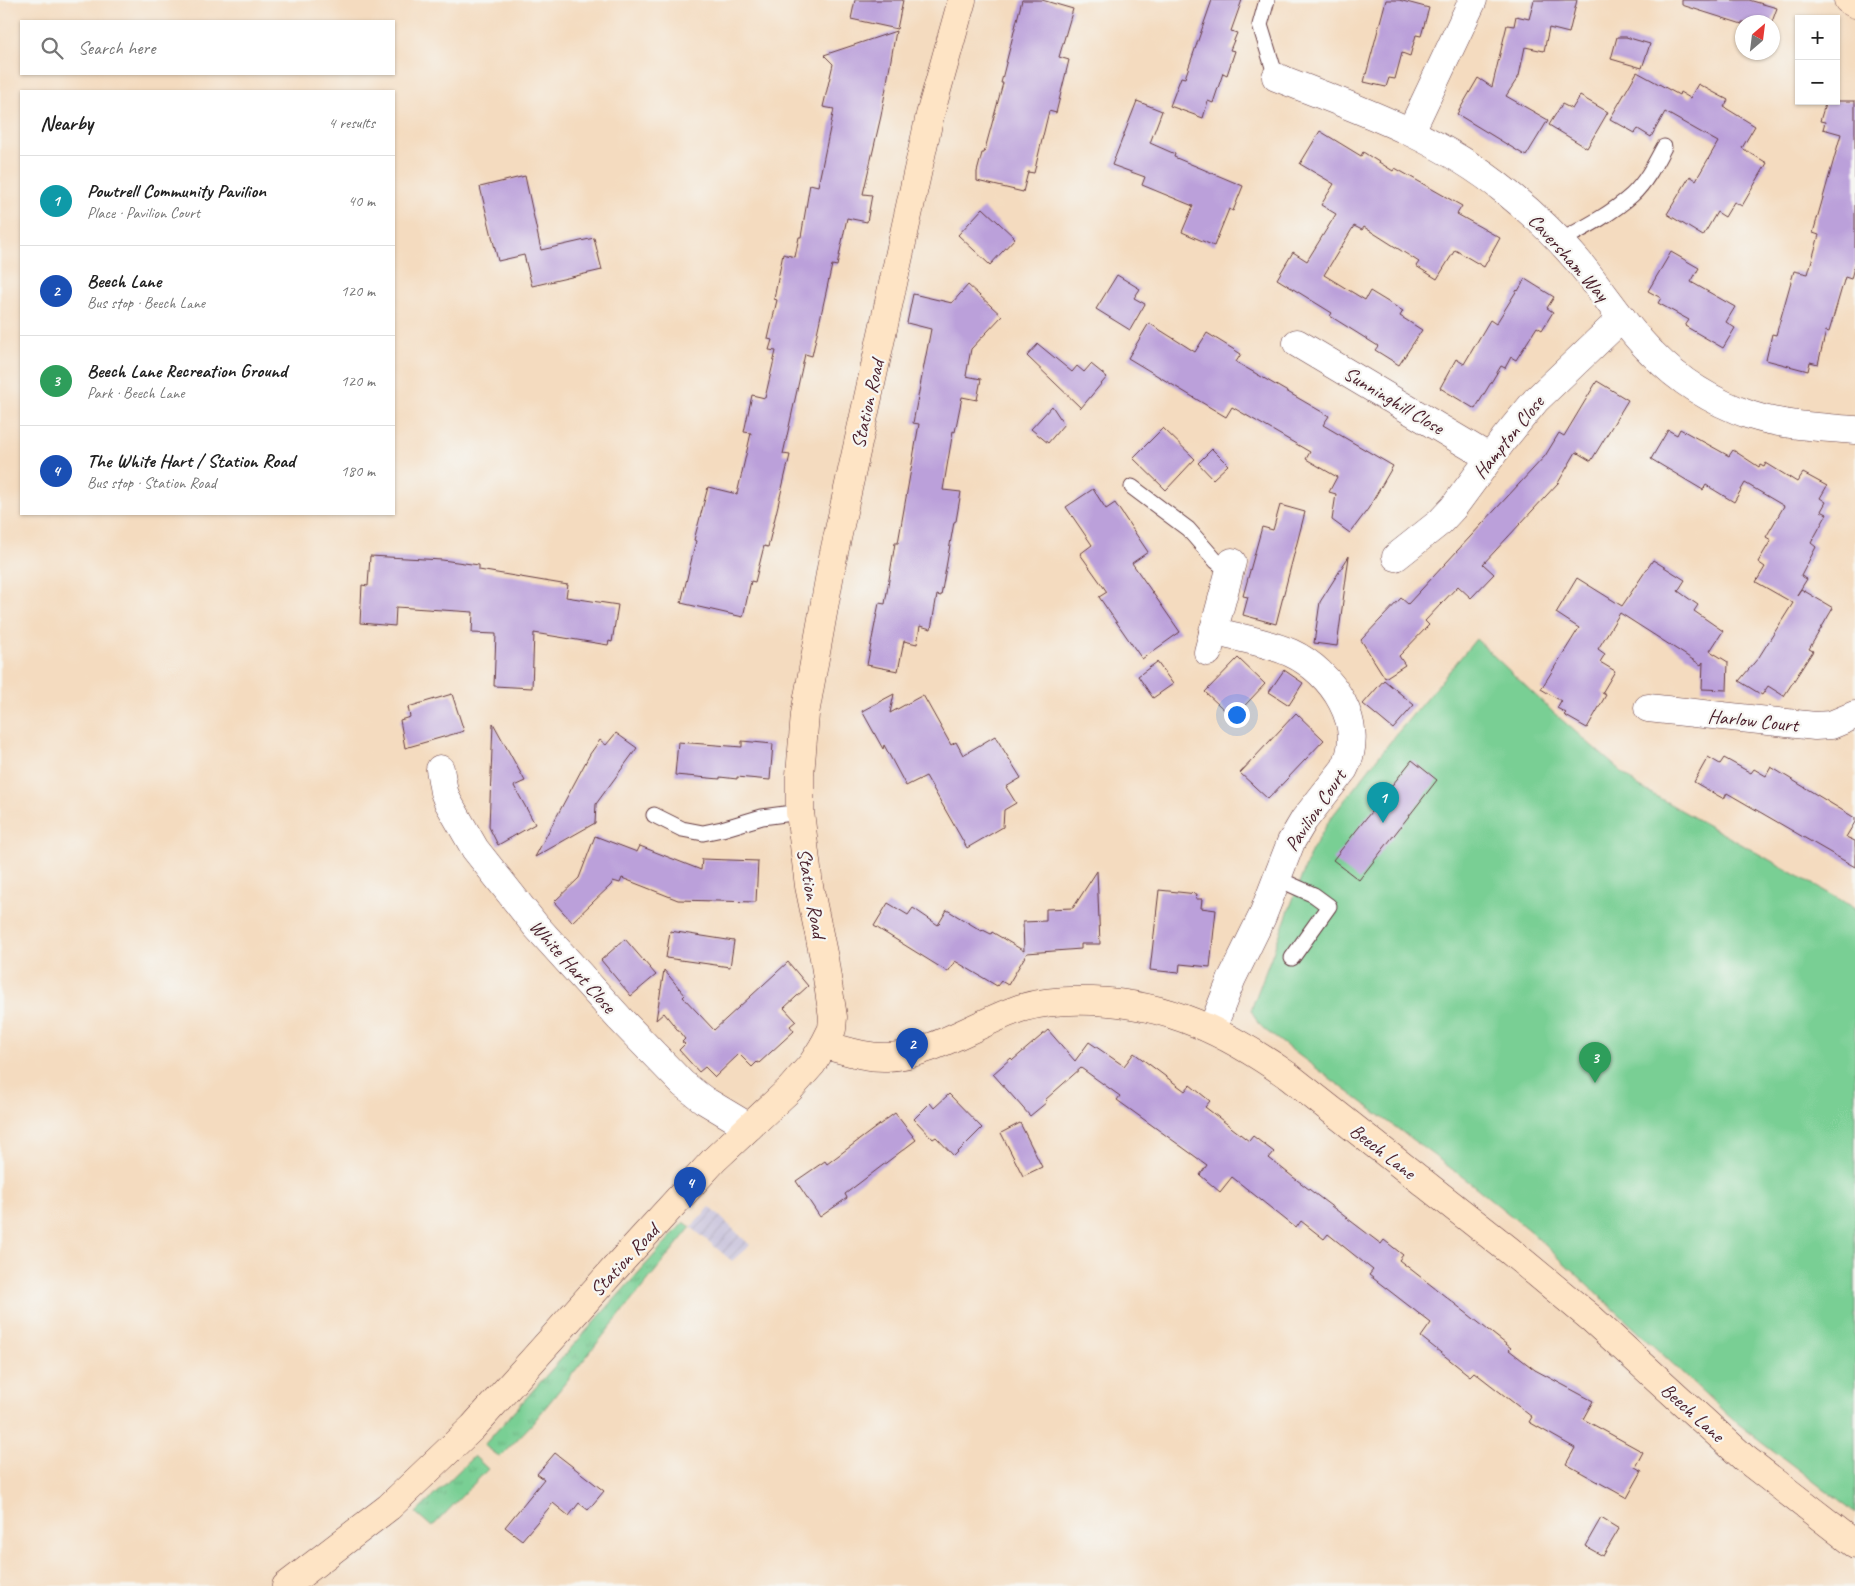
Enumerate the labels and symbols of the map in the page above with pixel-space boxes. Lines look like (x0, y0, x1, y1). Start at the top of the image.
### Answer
north arrow (1735, 15, 1780, 60)
street label: Caversham Way (1523, 208, 1616, 308)
street label: Station Road (845, 354, 891, 451)
street label: Sunninghill Close (1339, 361, 1450, 441)
street label: Hampton Close (1467, 390, 1550, 484)
your location (1224, 702, 1250, 728)
street label: Harlow Court (1707, 703, 1802, 738)
street label: Pavilion Court (1279, 763, 1353, 856)
pin: 1 (1367, 782, 1399, 823)
street label: Station Road (791, 846, 832, 943)
street label: White Hart Close (524, 914, 622, 1019)
pin: 2 (896, 1028, 928, 1069)
pin: 3 (1579, 1042, 1611, 1083)
street label: Beech Lane (1345, 1118, 1422, 1186)
pin: 4 (674, 1167, 706, 1208)
street label: Station Road (584, 1217, 666, 1302)
street label: Beech Lane (1656, 1377, 1731, 1448)

